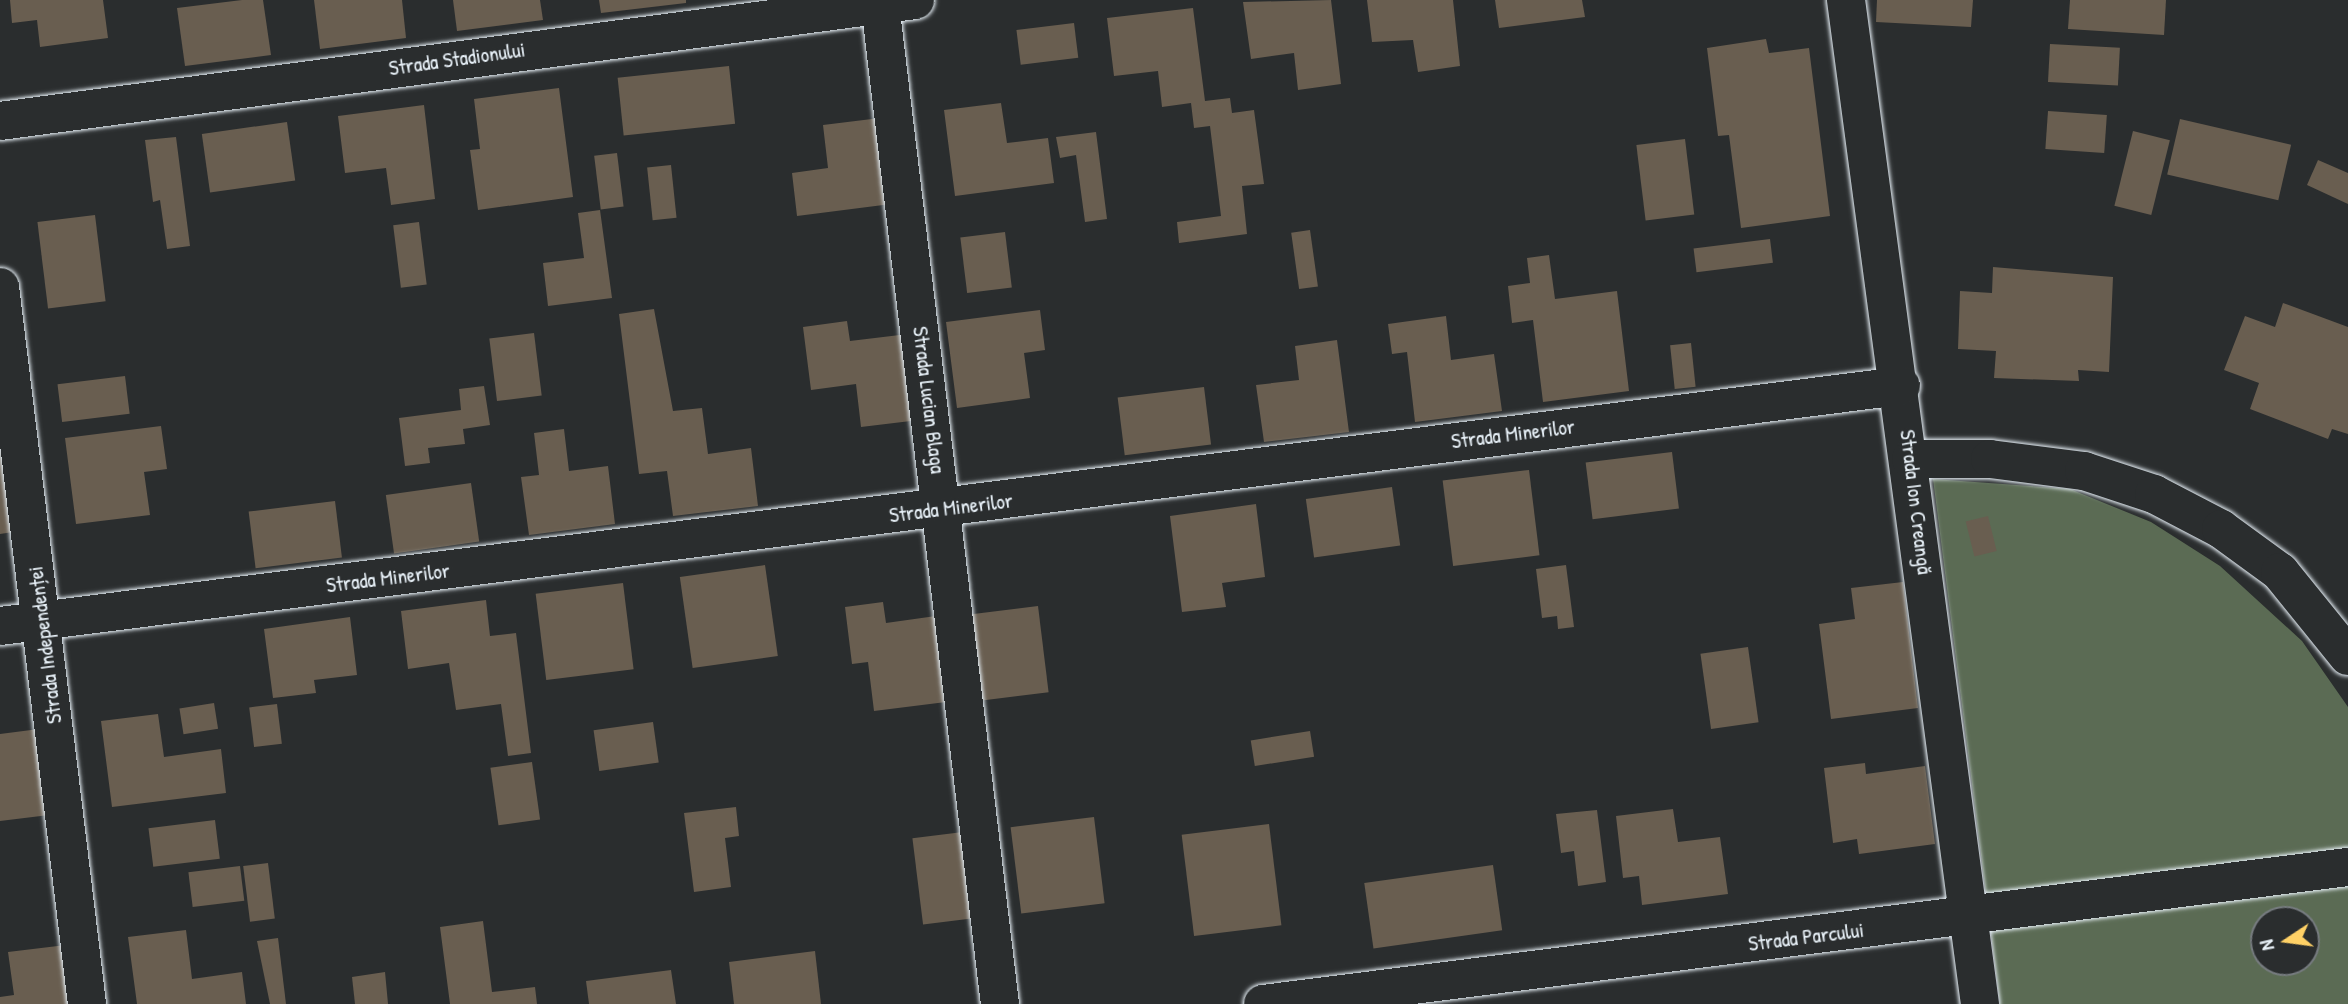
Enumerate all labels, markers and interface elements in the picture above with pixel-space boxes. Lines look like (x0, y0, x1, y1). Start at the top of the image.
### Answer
street label: Strada Stadionului (387, 37, 527, 81)
street label: Strada Lucian Blaga (907, 325, 951, 475)
street label: Strada Minerilor (1450, 414, 1576, 454)
street label: Strada Ion Creangă (1895, 428, 1937, 576)
street label: Strada Minerilor (888, 488, 1014, 528)
street label: Strada Minerilor (325, 558, 451, 598)
street label: Strada Independenței (23, 565, 67, 725)
north arrow (2250, 906, 2320, 976)
street label: Strada Parcului (1747, 917, 1865, 957)
text: N (2253, 937, 2280, 953)

